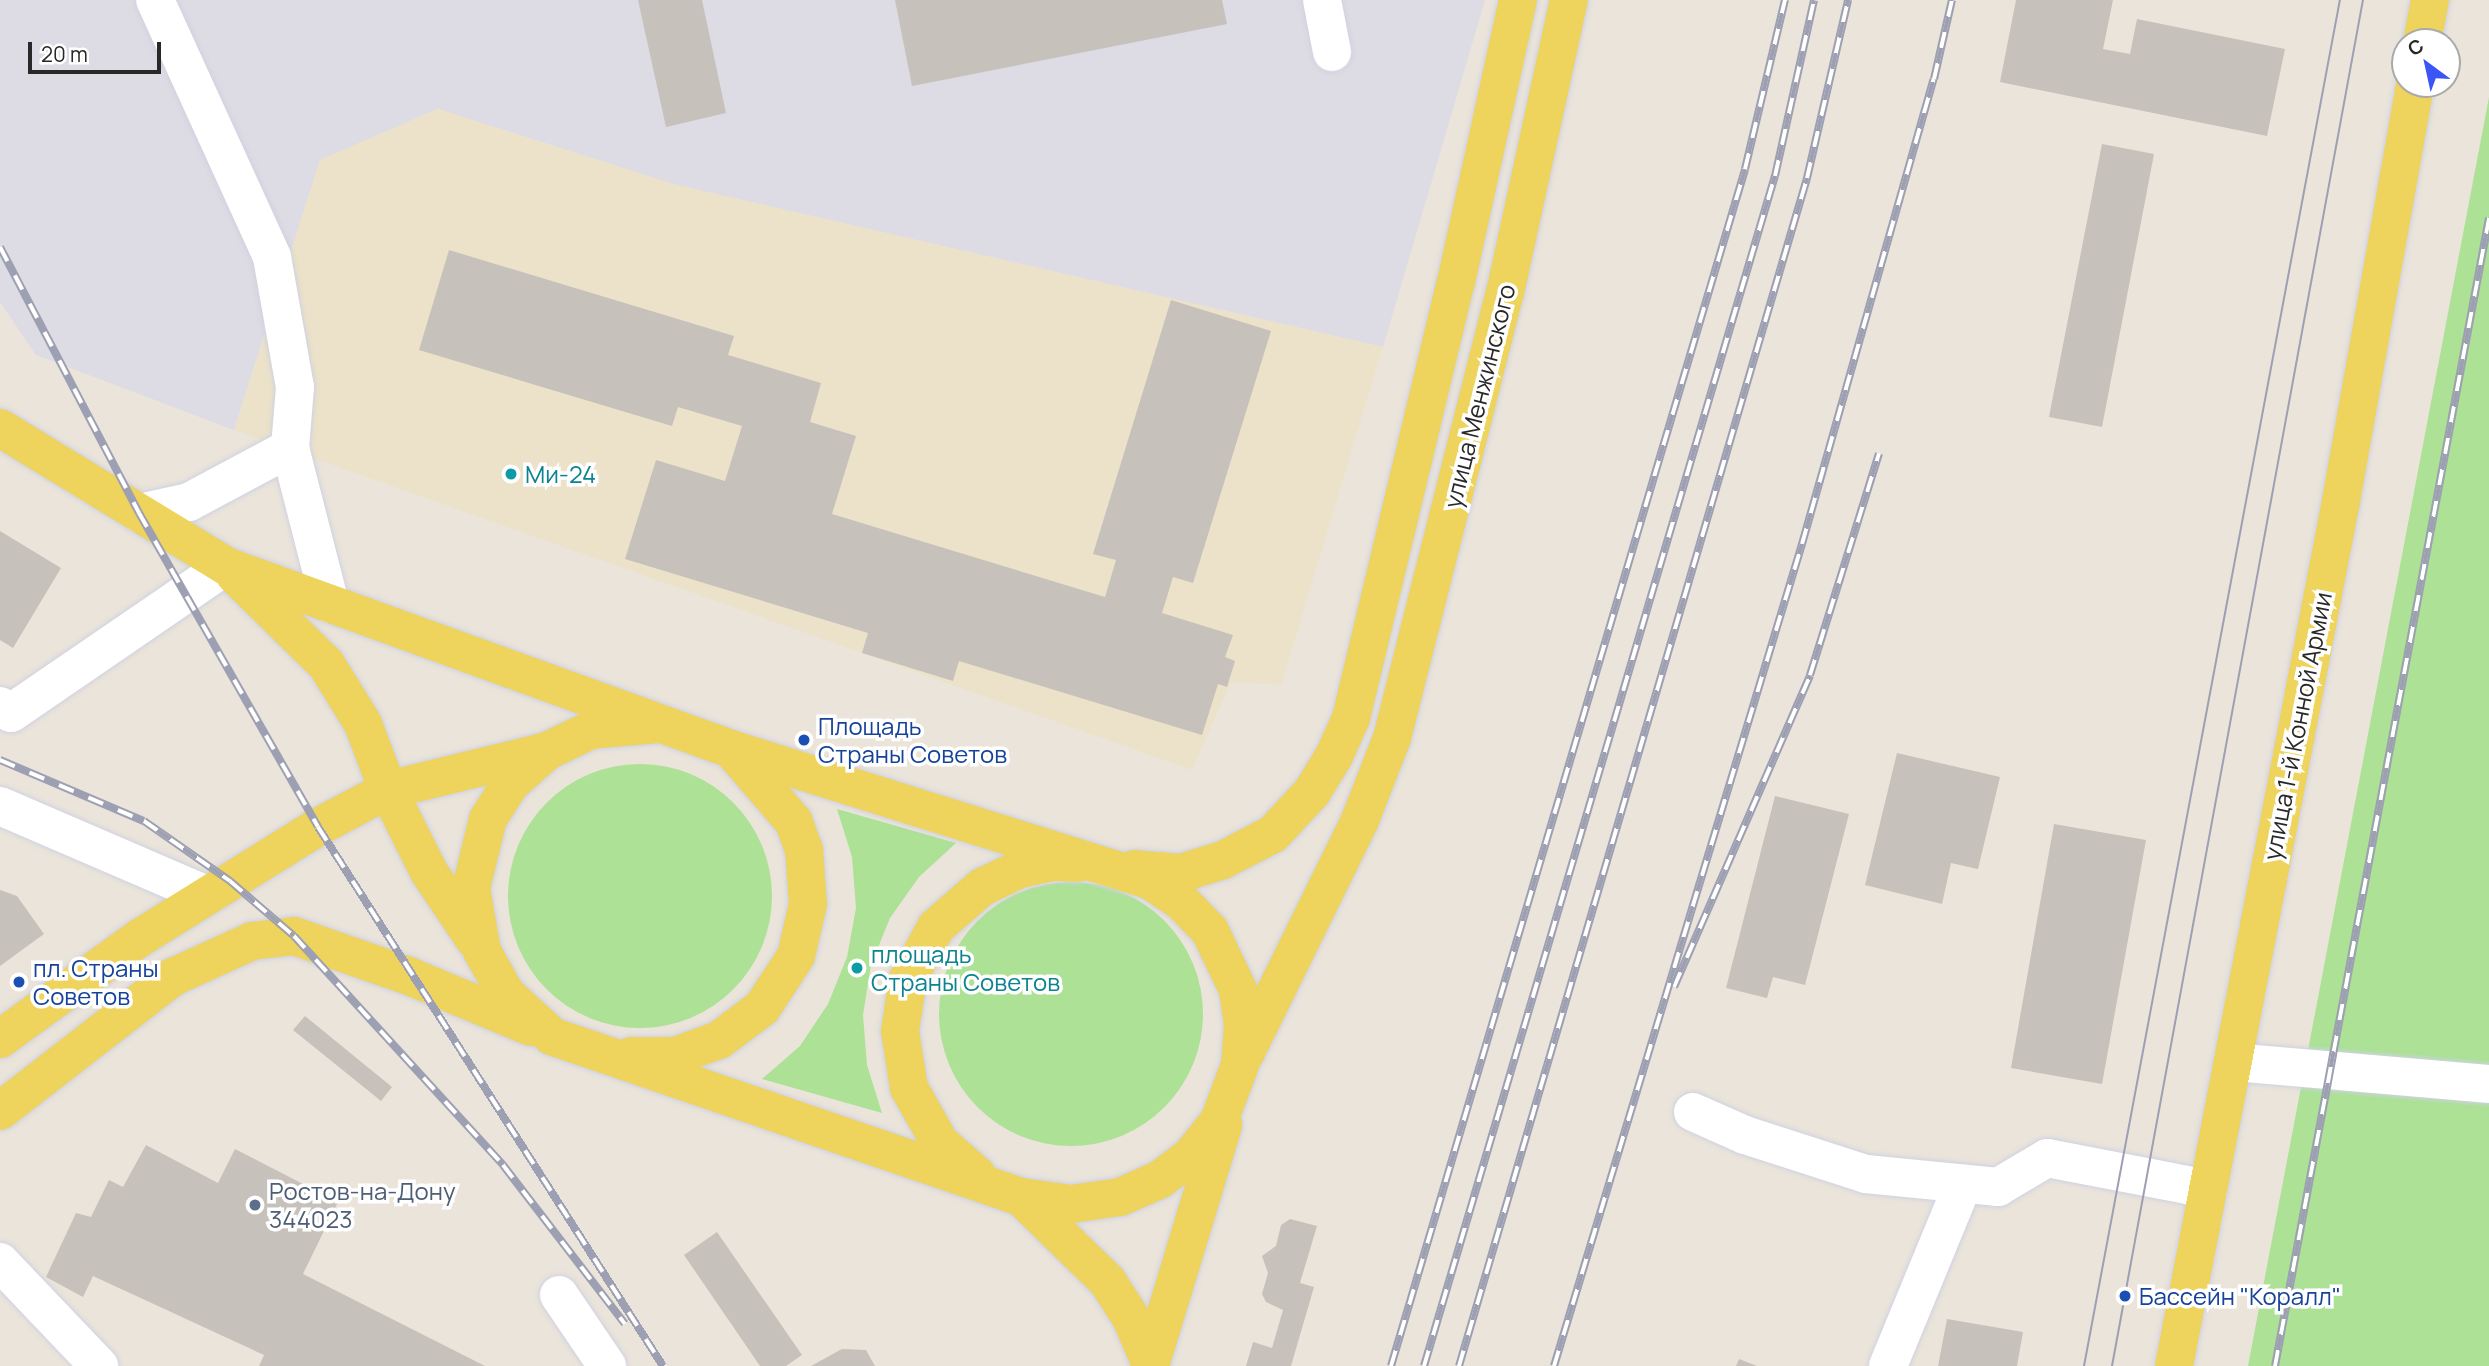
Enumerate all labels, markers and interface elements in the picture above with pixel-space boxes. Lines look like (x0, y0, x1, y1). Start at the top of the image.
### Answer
scale bar (32, 28, 164, 72)
north arrow (2391, 28, 2461, 98)
text: С (2403, 32, 2429, 62)
text: 20 m (41, 40, 88, 68)
street label: улица Менжинского (1437, 281, 1521, 511)
place label: Ми-24 (525, 460, 596, 488)
marker: Ми-24 (503, 466, 519, 482)
street label: улица 1-й Конной Армии (2257, 590, 2337, 862)
place label: Площадь Страны Советов (818, 712, 1007, 768)
marker: Площадь Страны Советов (796, 732, 812, 748)
place label: площадь Страны Советов (871, 940, 1060, 996)
place label: пл. Страны Советов (33, 954, 158, 1010)
marker: площадь Страны Советов (849, 960, 865, 976)
marker: пл. Страны Советов (11, 974, 27, 990)
place label: Ростов-на-Дону 344023 (269, 1177, 456, 1233)
marker: Ростов-на-Дону 344023 (247, 1197, 263, 1213)
place label: Бассейн "Коралл" (2139, 1282, 2341, 1310)
marker: Бассейн "Коралл" (2117, 1288, 2133, 1304)

